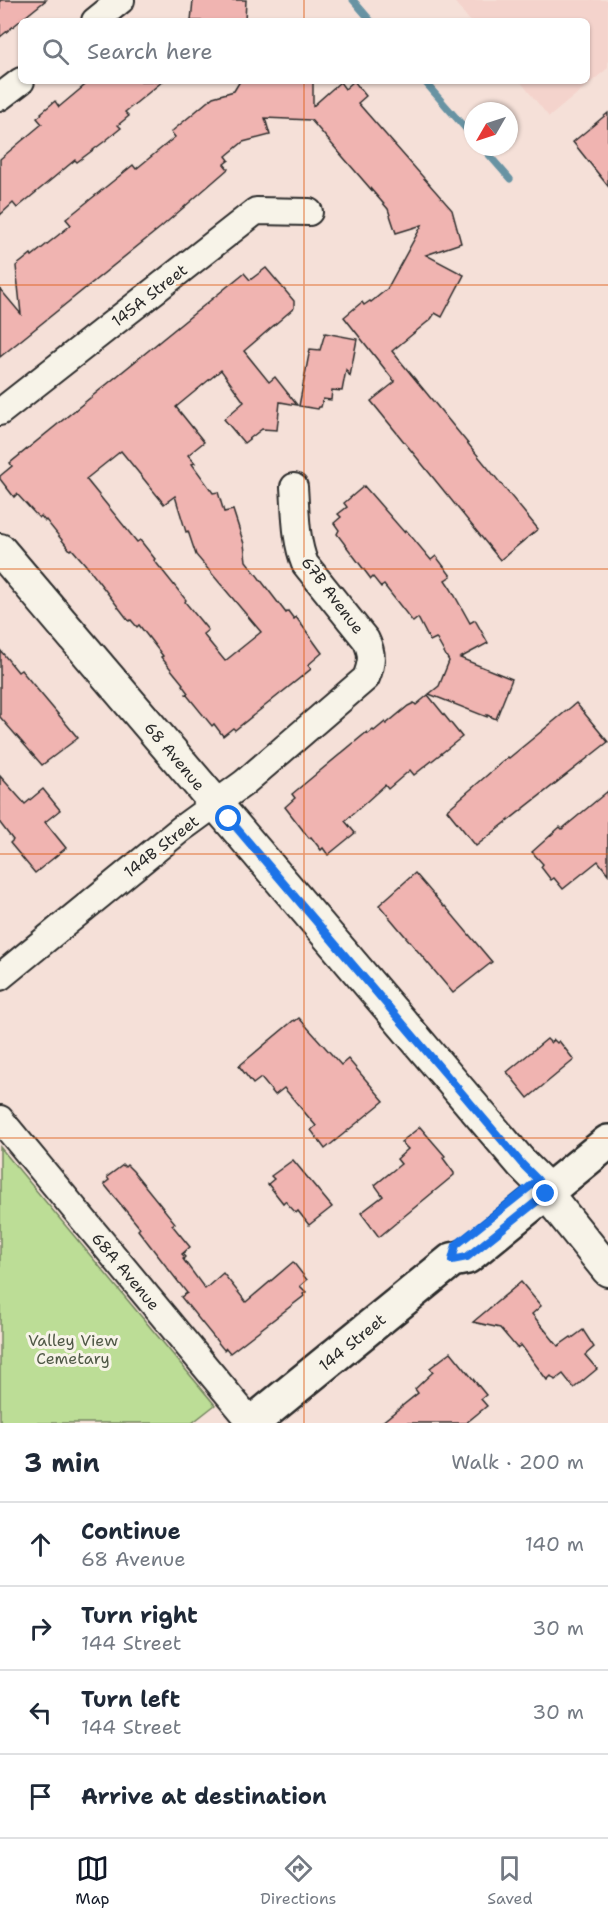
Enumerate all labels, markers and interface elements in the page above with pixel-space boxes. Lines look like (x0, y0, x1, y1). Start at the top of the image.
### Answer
search box (18, 18, 590, 84)
icon: search (39, 35, 72, 68)
text: Search here (87, 37, 213, 66)
north arrow (464, 102, 518, 156)
street label: 145A Street (107, 259, 191, 332)
street label: 67B Avenue (297, 552, 369, 638)
street label: 68 Avenue (140, 718, 210, 795)
route start (215, 805, 241, 831)
street label: 144B Street (119, 810, 203, 882)
route end (532, 1180, 558, 1206)
street label: 68A Avenue (87, 1228, 164, 1315)
street label: 144 Street (314, 1309, 390, 1376)
park label: Valley View Cemetary (28, 1330, 118, 1369)
text: 3 min (24, 1445, 100, 1480)
text: Walk · 200 m (451, 1449, 584, 1475)
text: Continue (81, 1517, 181, 1546)
icon: ahead (24, 1528, 57, 1561)
text: 140 m (525, 1531, 584, 1557)
text: 68 Avenue (81, 1546, 186, 1572)
text: Turn right (81, 1601, 198, 1630)
icon: right (24, 1612, 57, 1645)
text: 30 m (532, 1615, 584, 1641)
text: 144 Street (81, 1630, 182, 1656)
text: Turn left (81, 1685, 180, 1714)
icon: left (24, 1696, 57, 1729)
text: 30 m (532, 1699, 584, 1725)
text: 144 Street (81, 1714, 182, 1740)
icon: arrive (24, 1780, 57, 1813)
text: Arrive at destination (81, 1782, 327, 1811)
tab: Map (75, 1852, 110, 1909)
tab: Directions (260, 1852, 337, 1909)
tab: Saved (487, 1852, 533, 1909)

